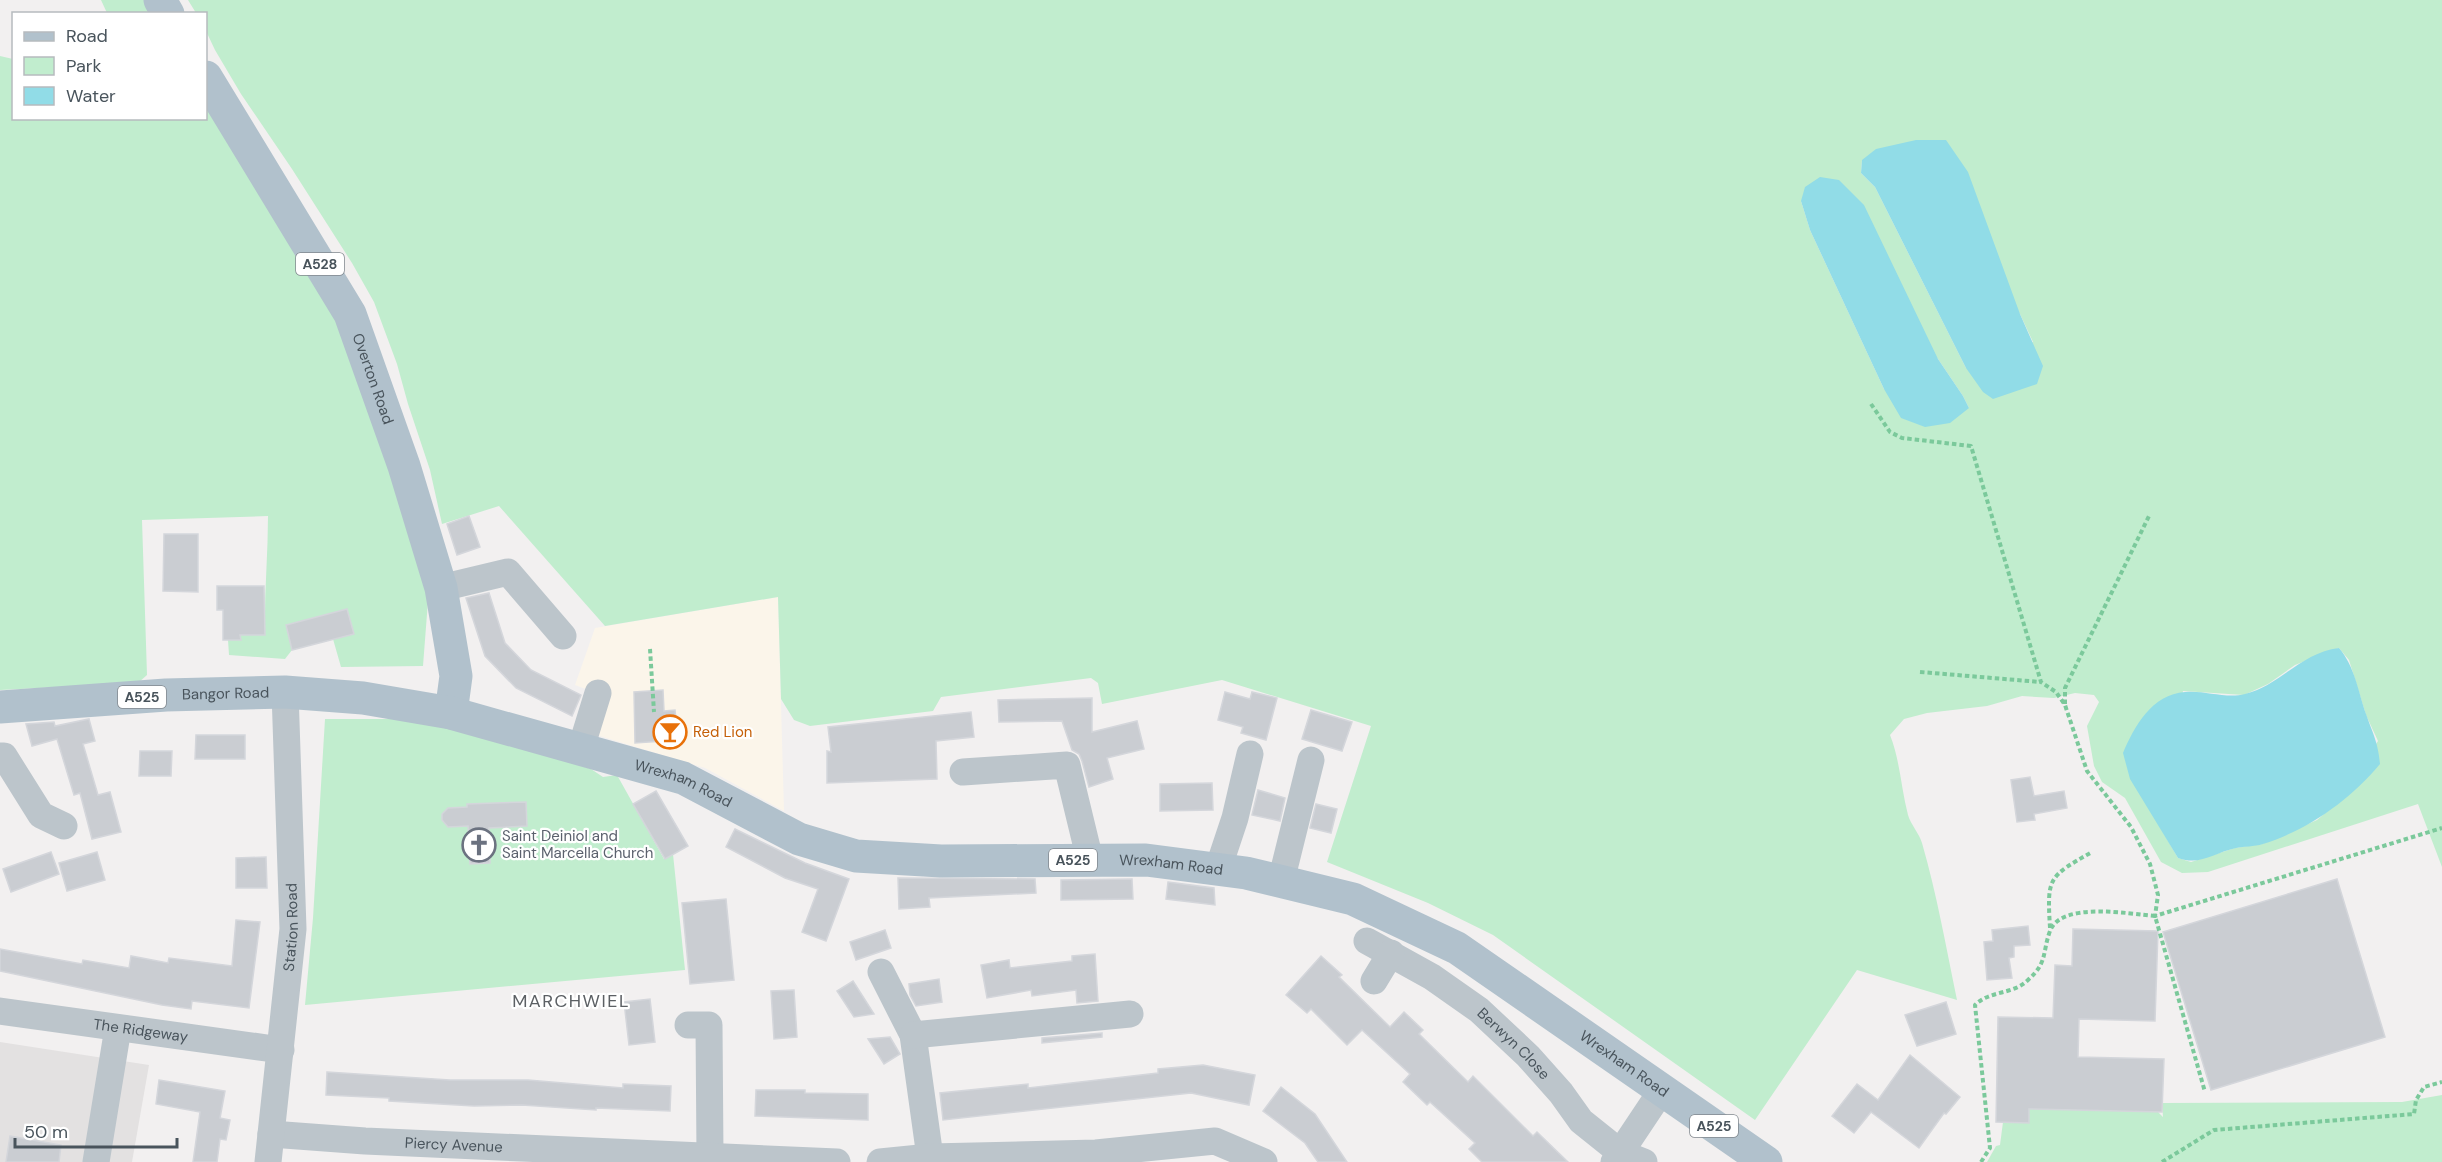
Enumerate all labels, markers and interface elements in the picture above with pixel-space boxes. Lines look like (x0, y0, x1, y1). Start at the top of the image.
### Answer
legend (12, 12, 207, 120)
text: Road (66, 24, 108, 48)
text: Park (66, 54, 102, 78)
text: Water (66, 84, 116, 108)
road number: A528 (296, 253, 344, 275)
street label: Overton Road (348, 330, 398, 427)
street label: Bangor Road (182, 682, 269, 705)
road number: A525 (118, 686, 166, 708)
bar icon: Red Lion (652, 714, 688, 750)
place label: Red Lion (693, 722, 752, 742)
street label: Wrexham Road (632, 755, 736, 812)
place label: Saint Deiniol and Saint Marcella Church (502, 826, 653, 863)
church icon: Saint Deiniol and Saint Marcella Church (461, 827, 497, 863)
road number: A525 (1049, 849, 1097, 871)
street label: Wrexham Road (1119, 850, 1224, 880)
street label: Station Road (279, 883, 303, 972)
district label: MARCHWIEL (512, 989, 630, 1013)
street label: Berwyn Close (1473, 1003, 1554, 1084)
street label: The Ridgeway (92, 1014, 190, 1047)
street label: Wrexham Road (1576, 1026, 1673, 1102)
scale bar (15, 1111, 177, 1149)
road number: A525 (1690, 1115, 1738, 1137)
text: 50 m (24, 1120, 68, 1144)
street label: Piercy Avenue (404, 1133, 503, 1157)

